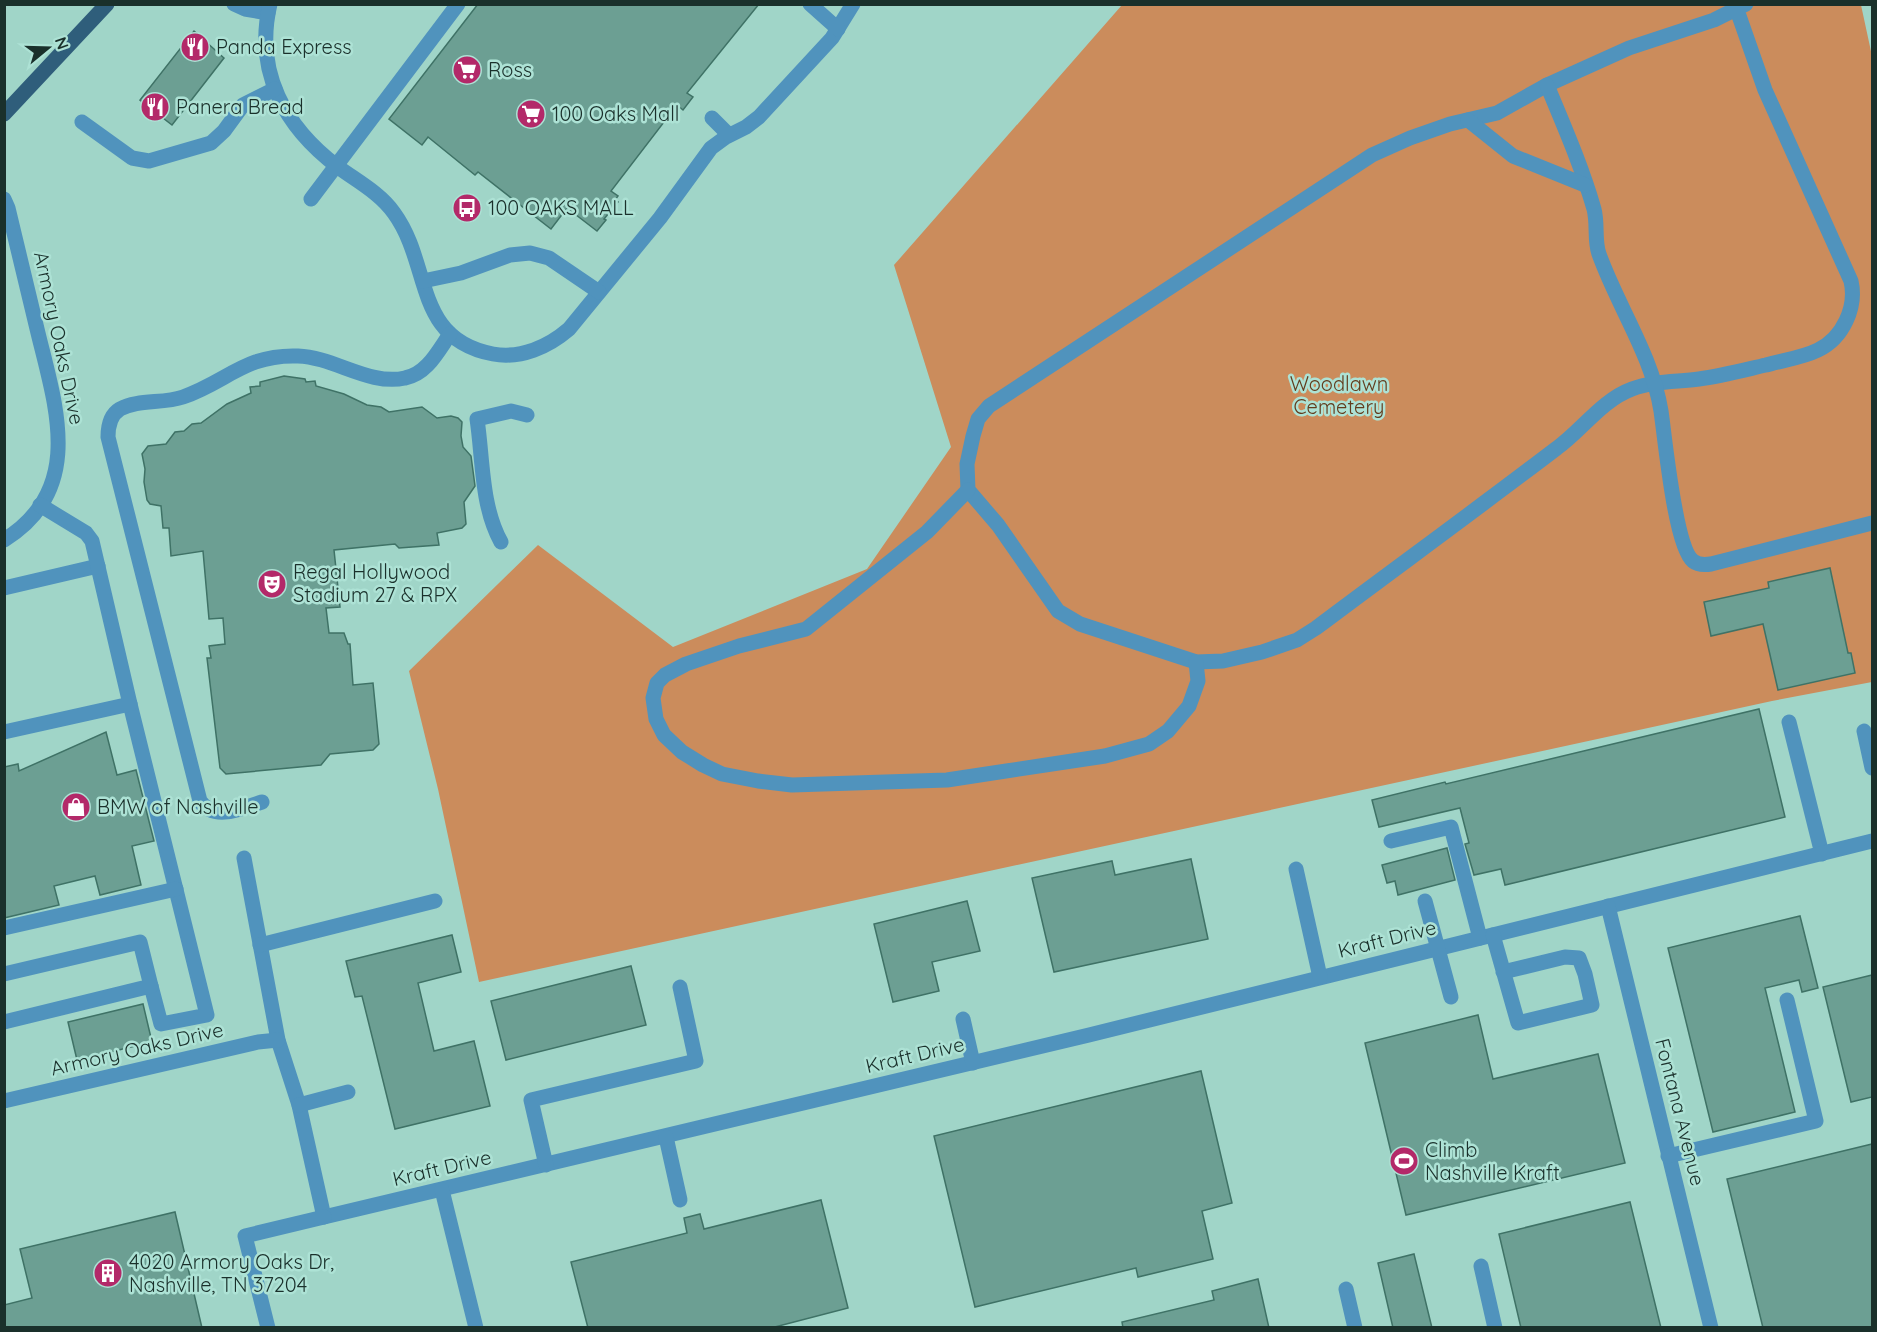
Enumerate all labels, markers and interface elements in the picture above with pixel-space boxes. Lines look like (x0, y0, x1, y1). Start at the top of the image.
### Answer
north arrow (18, 18, 78, 78)
restaurant icon: Panda Express (179, 31, 211, 63)
text: N (51, 34, 74, 52)
place label: Panda Express (216, 34, 352, 59)
supermarket icon: Ross (451, 54, 483, 86)
place label: Ross (488, 57, 532, 82)
restaurant icon: Panera Bread (139, 91, 171, 123)
place label: Panera Bread (176, 94, 304, 119)
supermarket icon: 100 Oaks Mall (515, 98, 547, 130)
place label: 100 Oaks Mall (552, 101, 679, 126)
bus stop icon: 100 OAKS MALL (451, 192, 483, 224)
place label: 100 OAKS MALL (488, 195, 634, 220)
street label: Armory Oaks Drive (29, 249, 90, 427)
park label: Woodlawn Cemetery (1290, 371, 1388, 419)
place label: Regal Hollywood Stadium 27 & RPX (293, 559, 457, 607)
theatre icon: Regal Hollywood Stadium 27 & RPX (256, 568, 288, 600)
shop icon: BMW of Nashville (60, 791, 92, 823)
place label: BMW of Nashville (97, 794, 259, 819)
street label: Kraft Drive (1335, 914, 1439, 963)
street label: Armory Oaks Drive (48, 1016, 226, 1081)
street label: Kraft Drive (863, 1031, 967, 1078)
street label: Fontana Avenue (1650, 1036, 1711, 1188)
place label: Climb Nashville Kraft (1425, 1137, 1560, 1185)
street label: Kraft Drive (390, 1144, 494, 1191)
sports icon: Climb Nashville Kraft (1388, 1145, 1420, 1177)
place label: 4020 Armory Oaks Dr, Nashville, TN 37204 (129, 1249, 334, 1297)
building icon: 4020 Armory Oaks Dr, Nashville, TN 37204 (92, 1257, 124, 1289)

